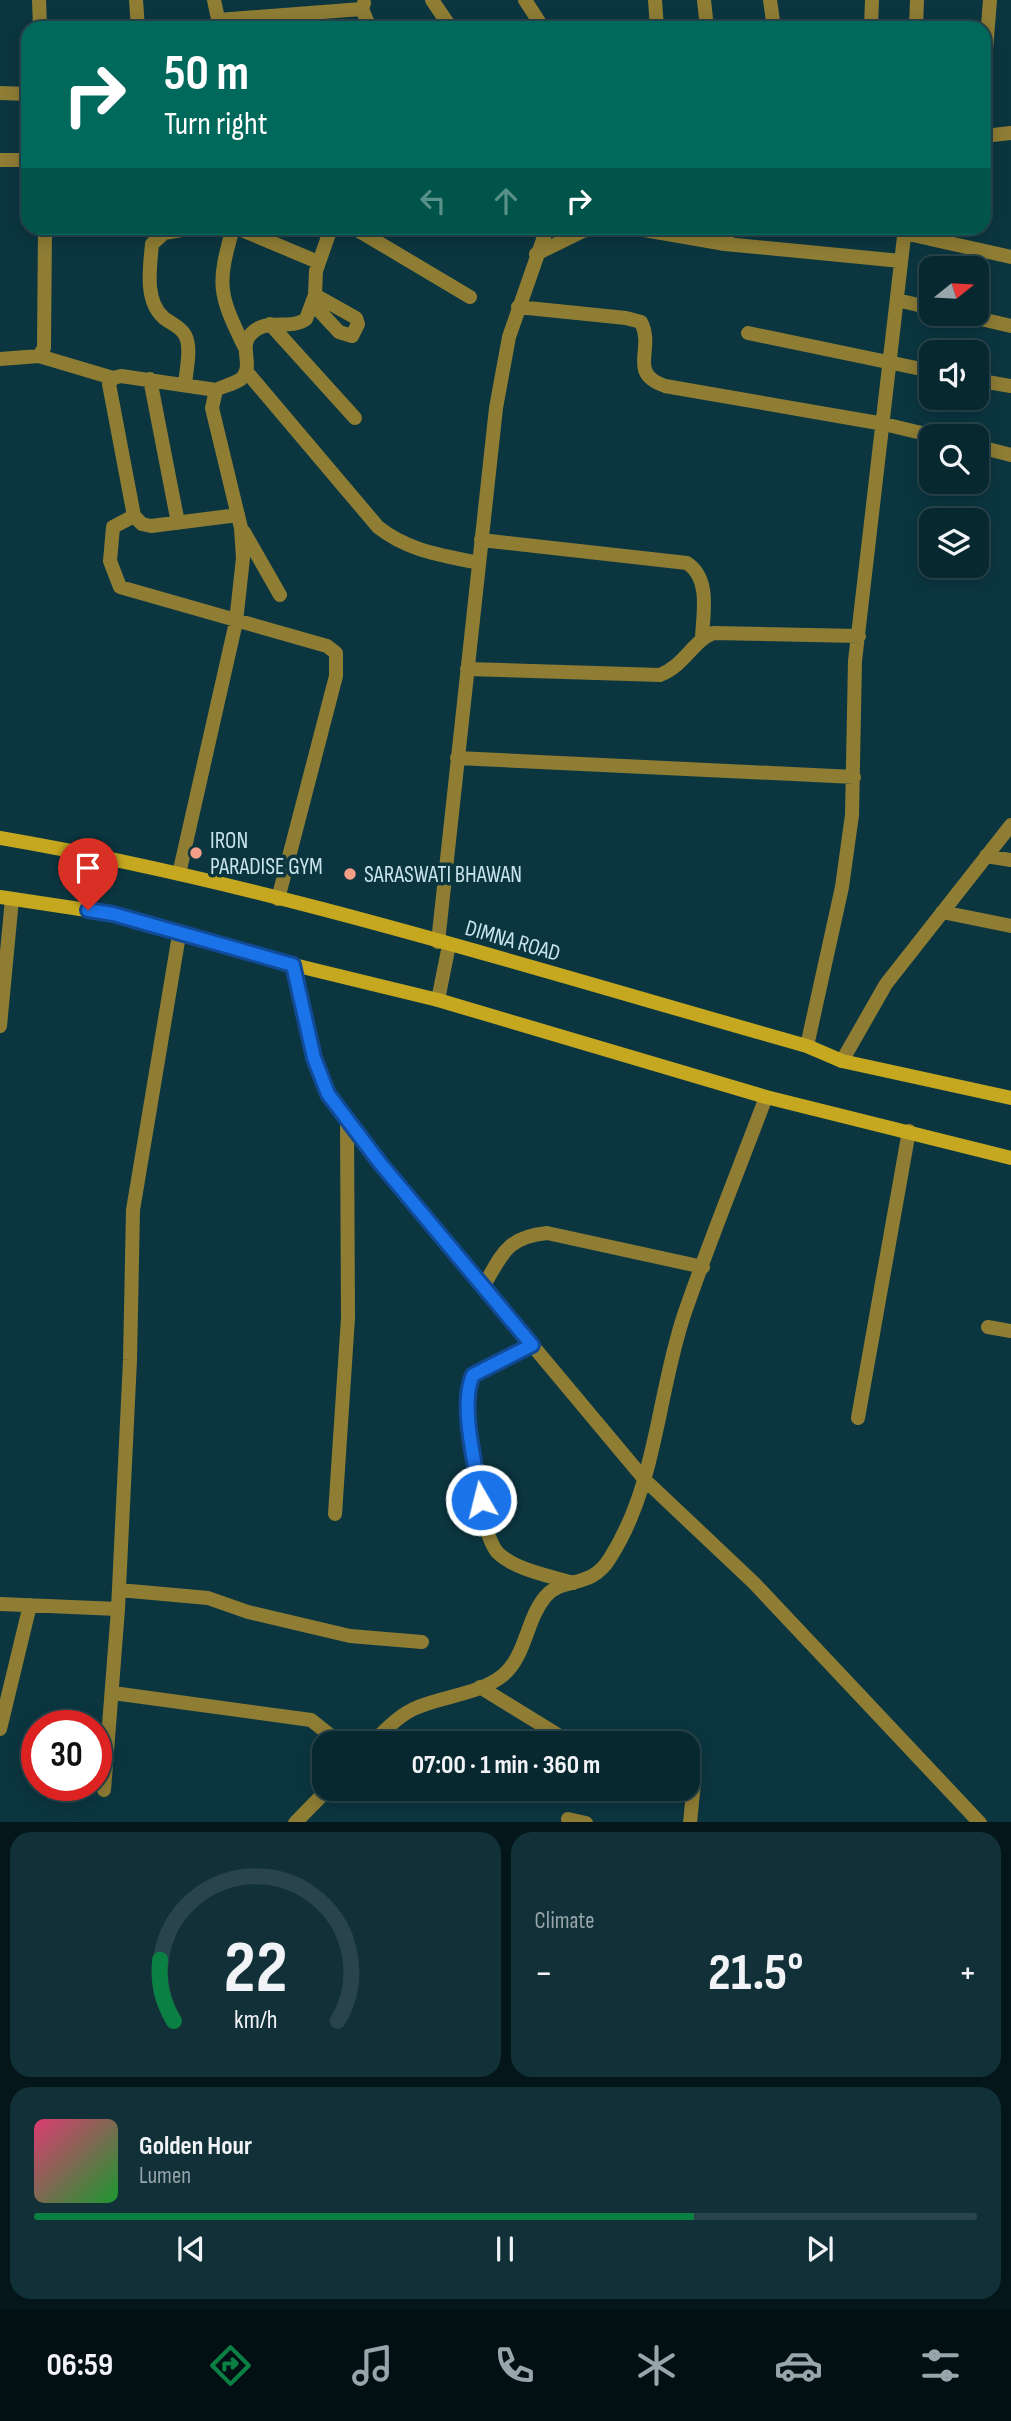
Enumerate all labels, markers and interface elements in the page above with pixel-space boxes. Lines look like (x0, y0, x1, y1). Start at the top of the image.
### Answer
text: 50 m (164, 45, 249, 104)
icon: right (49, 49, 140, 140)
text: Turn right (164, 105, 268, 144)
icon: left (414, 182, 452, 220)
icon: ahead (487, 182, 525, 220)
icon: right (560, 182, 598, 220)
north arrow (919, 256, 989, 326)
map controls (919, 256, 989, 578)
button: sound (919, 340, 989, 410)
button: search (919, 424, 989, 494)
button: layers (919, 508, 989, 578)
place label: IRON PARADISE GYM (210, 827, 323, 881)
pin (58, 838, 118, 910)
marker: IRON PARADISE GYM (188, 845, 204, 861)
icon: arrive (69, 849, 107, 887)
place label: SARASWATI BHAWAN (364, 861, 522, 889)
marker: SARASWATI BHAWAN (342, 866, 358, 882)
street label: DIMNA ROAD (462, 914, 564, 968)
position arrow (444, 1463, 518, 1537)
speed limit sign: 30 (21, 1710, 112, 1801)
text: 07:00 · 1 min · 360 m (412, 1750, 600, 1781)
text: Climate (535, 1907, 594, 1935)
text: 22 (223, 1925, 287, 2013)
text: 21.5° (708, 1942, 803, 2005)
text: − (535, 1951, 553, 1996)
text: + (958, 1951, 977, 1996)
text: km/h (234, 2004, 277, 2035)
text: Golden Hour (139, 2131, 252, 2162)
text: Lumen (139, 2162, 191, 2190)
icon: previous (172, 2230, 210, 2268)
icon: pause (486, 2230, 524, 2268)
icon: next (801, 2230, 839, 2268)
icon: directions (206, 2341, 255, 2390)
icon: music (348, 2341, 397, 2390)
icon: phone (490, 2341, 539, 2390)
icon: climate (632, 2341, 681, 2390)
icon: car (774, 2341, 823, 2390)
icon: filters (916, 2341, 965, 2390)
text: 06:59 (46, 2346, 113, 2385)

